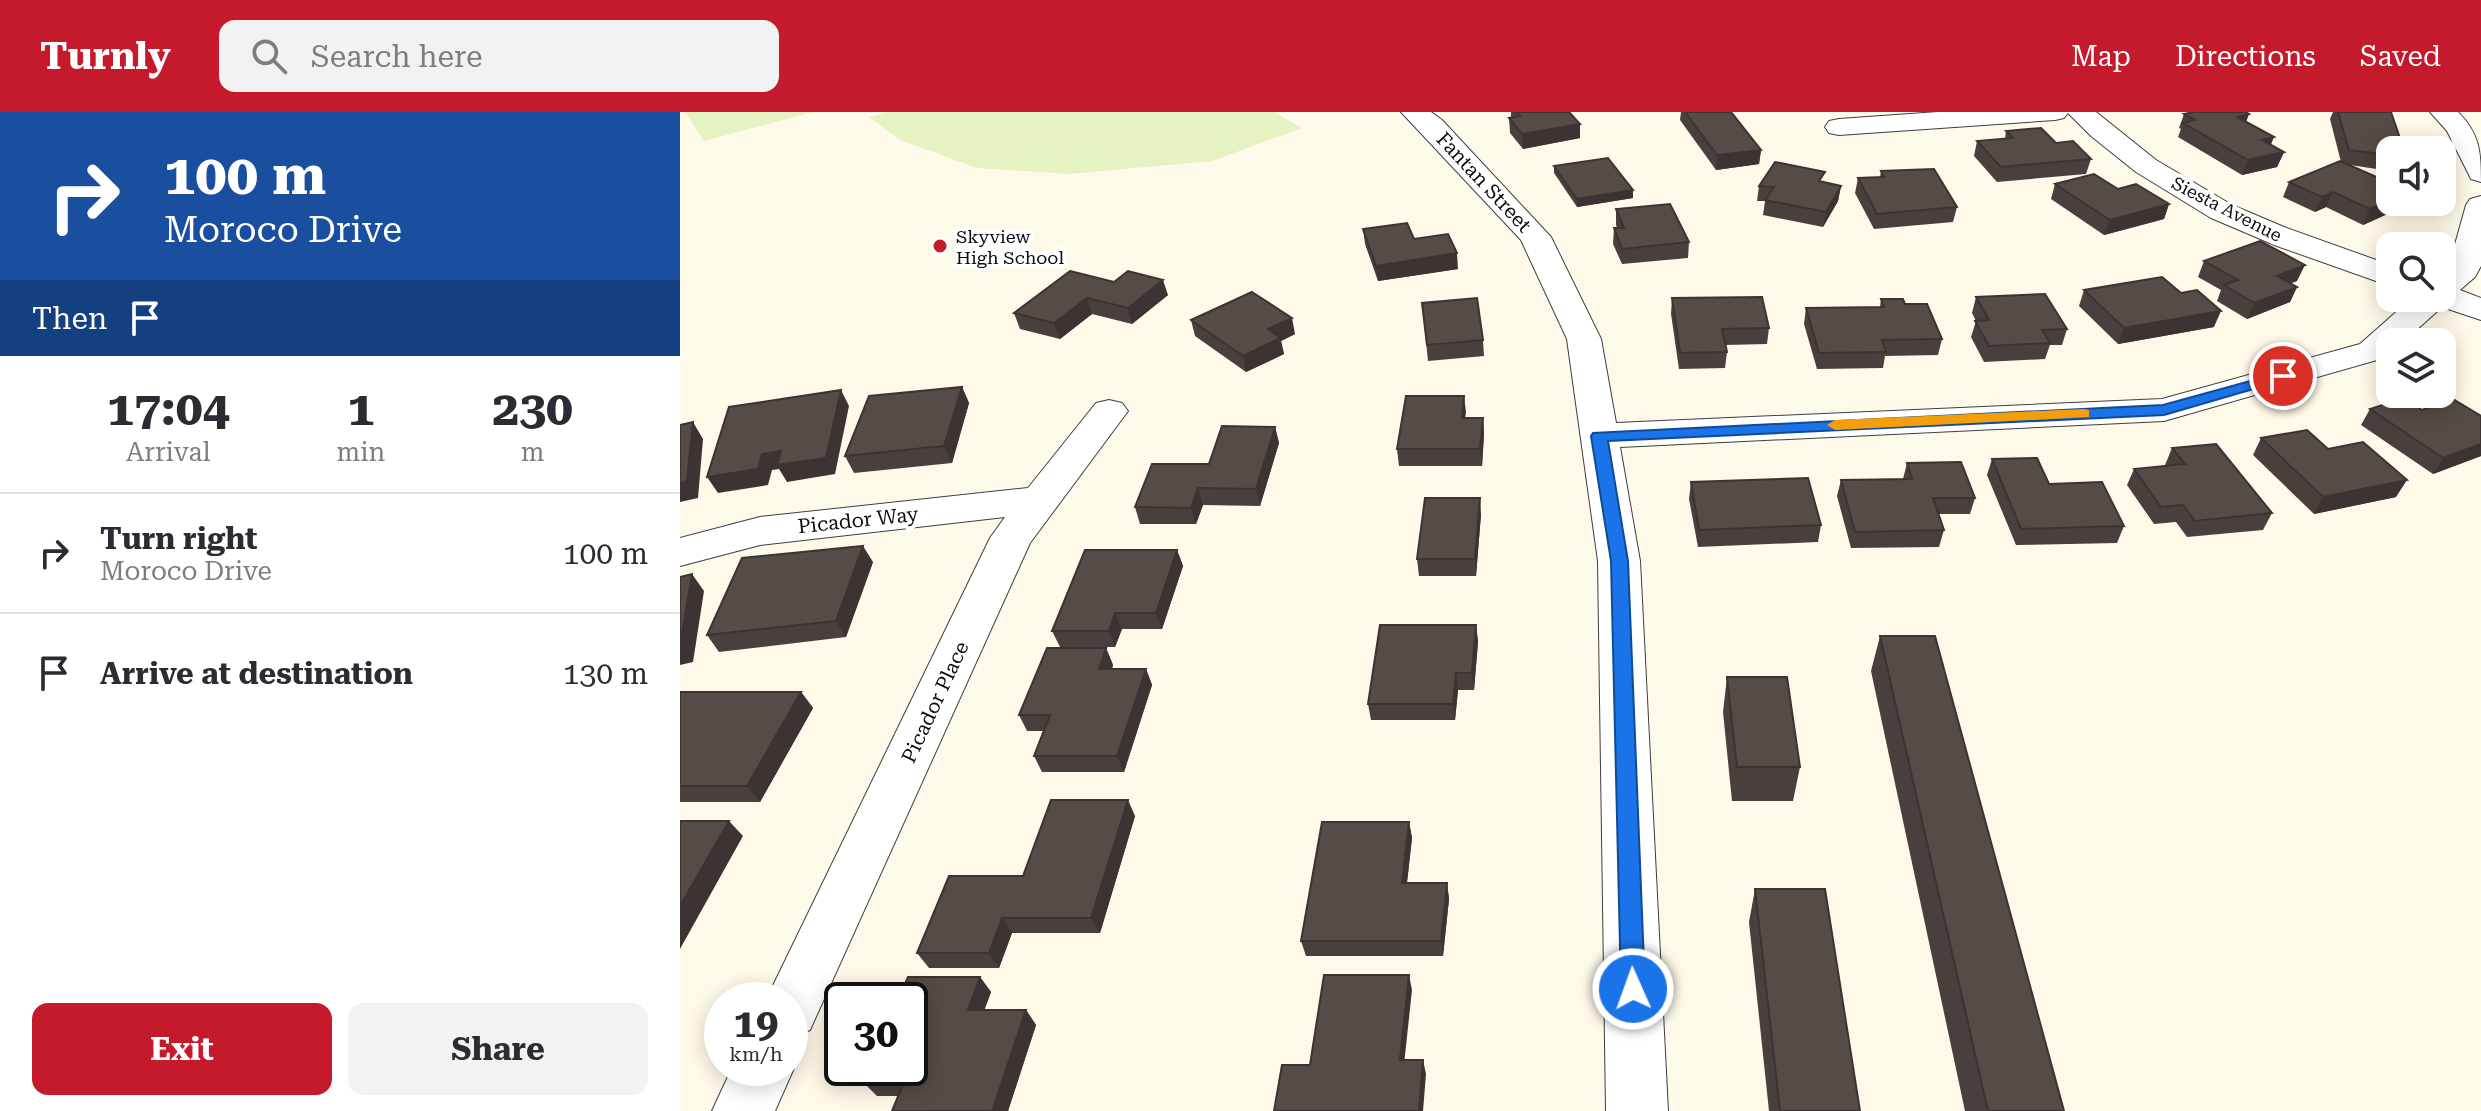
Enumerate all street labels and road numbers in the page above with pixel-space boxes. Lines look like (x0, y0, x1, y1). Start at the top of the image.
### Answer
street label: Fantan Street (1431, 127, 1537, 237)
street label: Siesta Avenue (2168, 172, 2286, 246)
street label: Picador Way (797, 502, 920, 538)
street label: Picador Place (896, 637, 974, 767)

